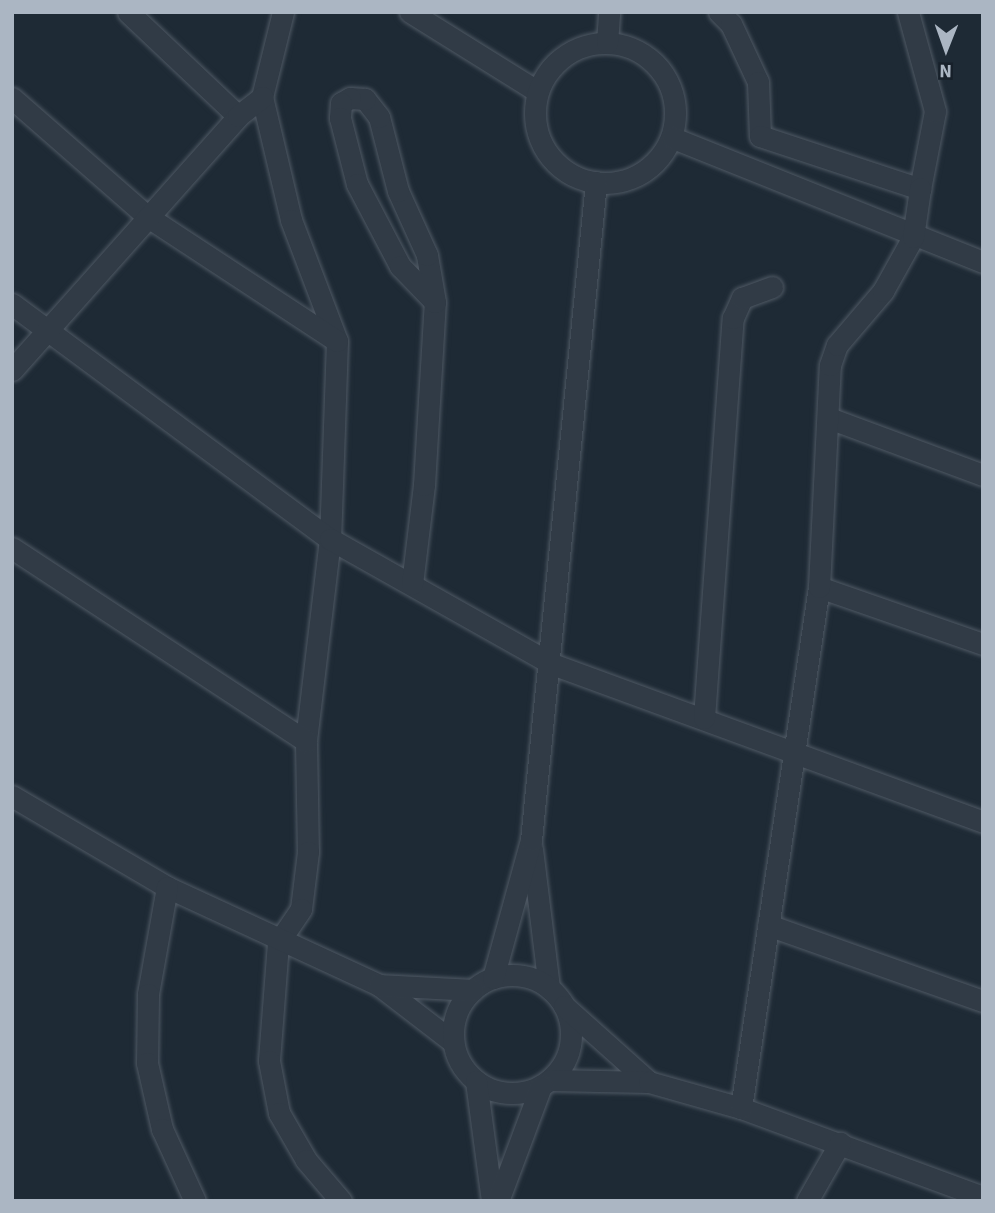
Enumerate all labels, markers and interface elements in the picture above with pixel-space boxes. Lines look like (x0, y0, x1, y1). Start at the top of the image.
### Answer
north arrow (911, 14, 981, 84)
text: N (939, 57, 952, 84)

